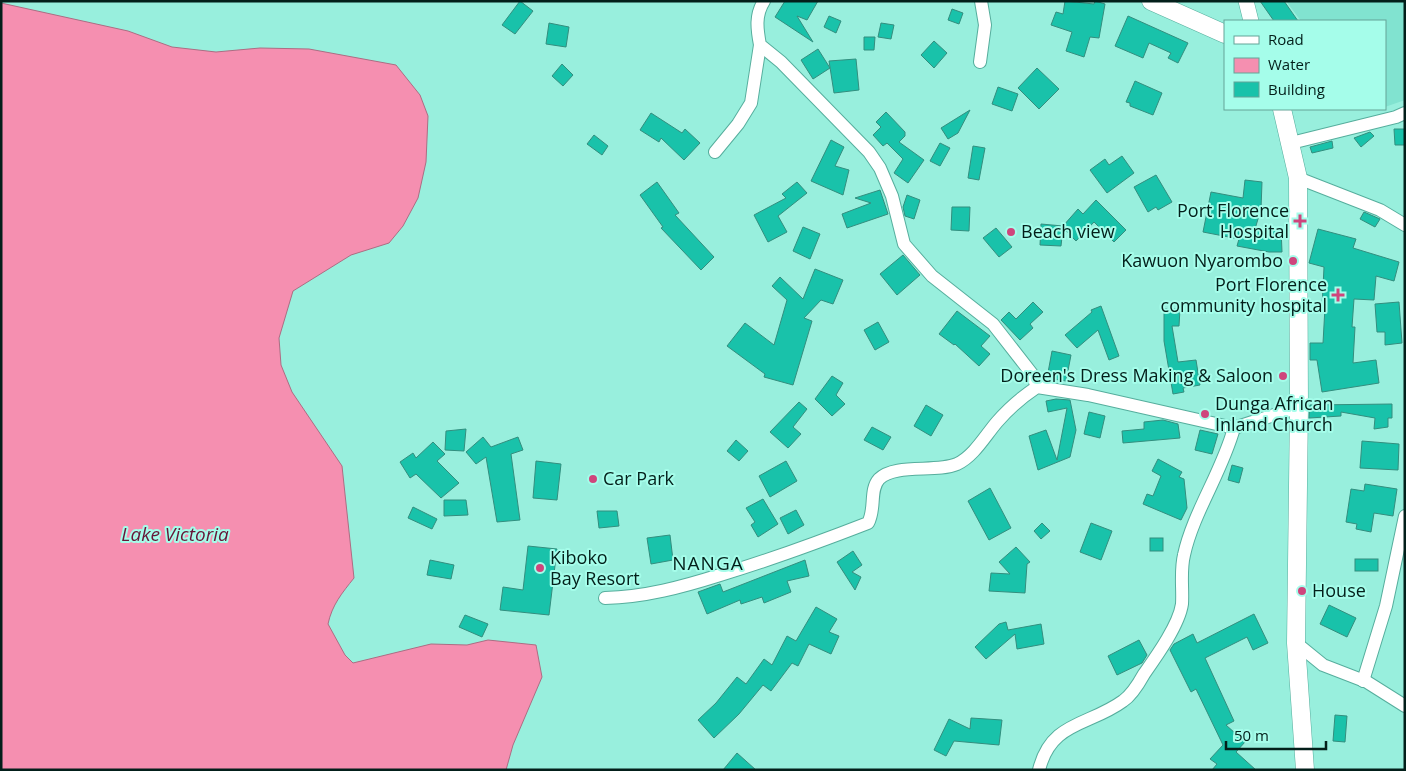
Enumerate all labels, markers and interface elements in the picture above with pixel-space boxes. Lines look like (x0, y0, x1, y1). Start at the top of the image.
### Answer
legend (1224, 20, 1386, 110)
text: Road (1268, 29, 1304, 49)
text: Water (1268, 54, 1310, 74)
text: Building (1268, 79, 1325, 99)
place label: Port Florence Hospital (1177, 198, 1289, 243)
marker: Port Florence Hospital (1293, 214, 1307, 228)
place label: Beach view (1021, 219, 1115, 243)
marker: Beach view (1005, 226, 1017, 238)
place label: Kawuon Nyarombo (1121, 248, 1283, 272)
marker: Kawuon Nyarombo (1287, 255, 1299, 267)
place label: Port Florence community hospital (1161, 272, 1327, 317)
marker: Port Florence community hospital (1331, 288, 1345, 302)
place label: Doreen's Dress Making & Saloon (1000, 363, 1273, 387)
marker: Doreen's Dress Making & Saloon (1277, 370, 1289, 382)
place label: Dunga African Inland Church (1215, 391, 1334, 436)
marker: Dunga African Inland Church (1199, 408, 1211, 420)
place label: Car Park (603, 466, 675, 490)
marker: Car Park (587, 473, 599, 485)
water label: Lake Victoria (121, 521, 229, 547)
place label: Kiboko Bay Resort (550, 545, 640, 590)
district label: NANGA (672, 550, 744, 576)
marker: Kiboko Bay Resort (534, 562, 546, 574)
place label: House (1312, 578, 1366, 602)
marker: House (1296, 585, 1308, 597)
scale bar (1226, 718, 1326, 750)
text: 50 m (1234, 725, 1269, 745)

